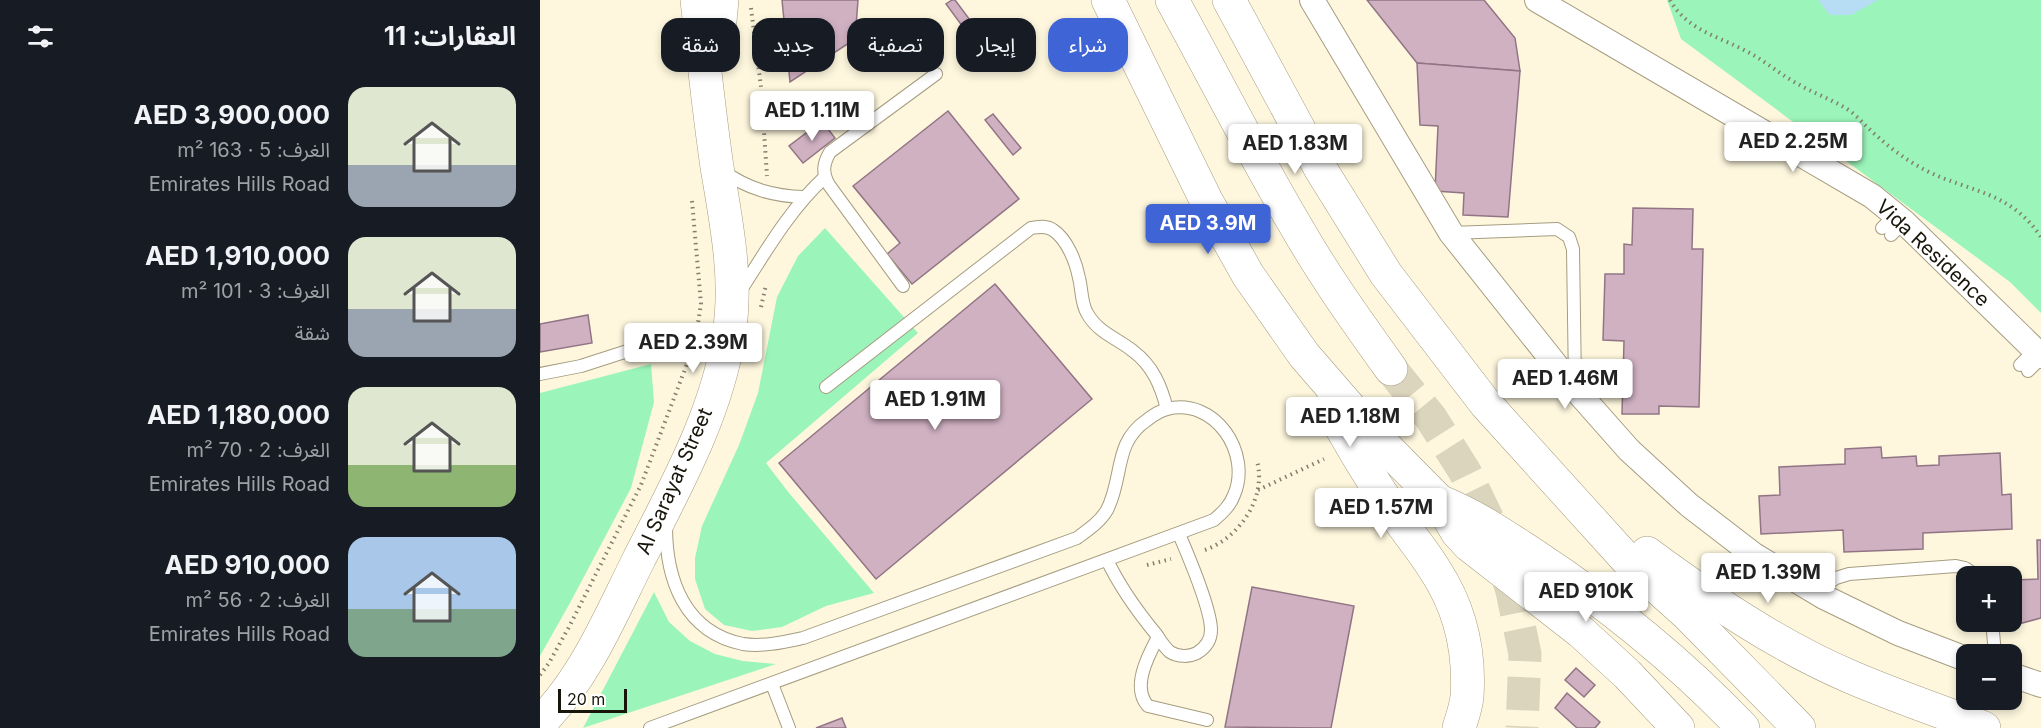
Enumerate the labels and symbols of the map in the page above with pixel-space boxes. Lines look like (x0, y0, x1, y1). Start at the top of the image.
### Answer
pin: AED 1.11M (743, 91, 881, 142)
pin: AED 2.25M (1724, 122, 1862, 173)
pin: AED 1.83M (1226, 124, 1364, 175)
street label: Vida Residence (1871, 194, 1995, 312)
pin: AED 3.9M (1146, 204, 1270, 255)
pin: AED 2.39M (624, 323, 762, 374)
pin: AED 1.46M (1496, 359, 1634, 410)
pin: AED 1.91M (866, 380, 1004, 431)
pin: AED 1.18M (1281, 397, 1419, 448)
street label: Al Sarayat Street (631, 404, 717, 558)
pin: AED 1.57M (1312, 488, 1450, 539)
pin: AED 1.39M (1699, 553, 1837, 604)
pin: AED 910K (1524, 572, 1648, 623)
scale bar (558, 686, 627, 714)

